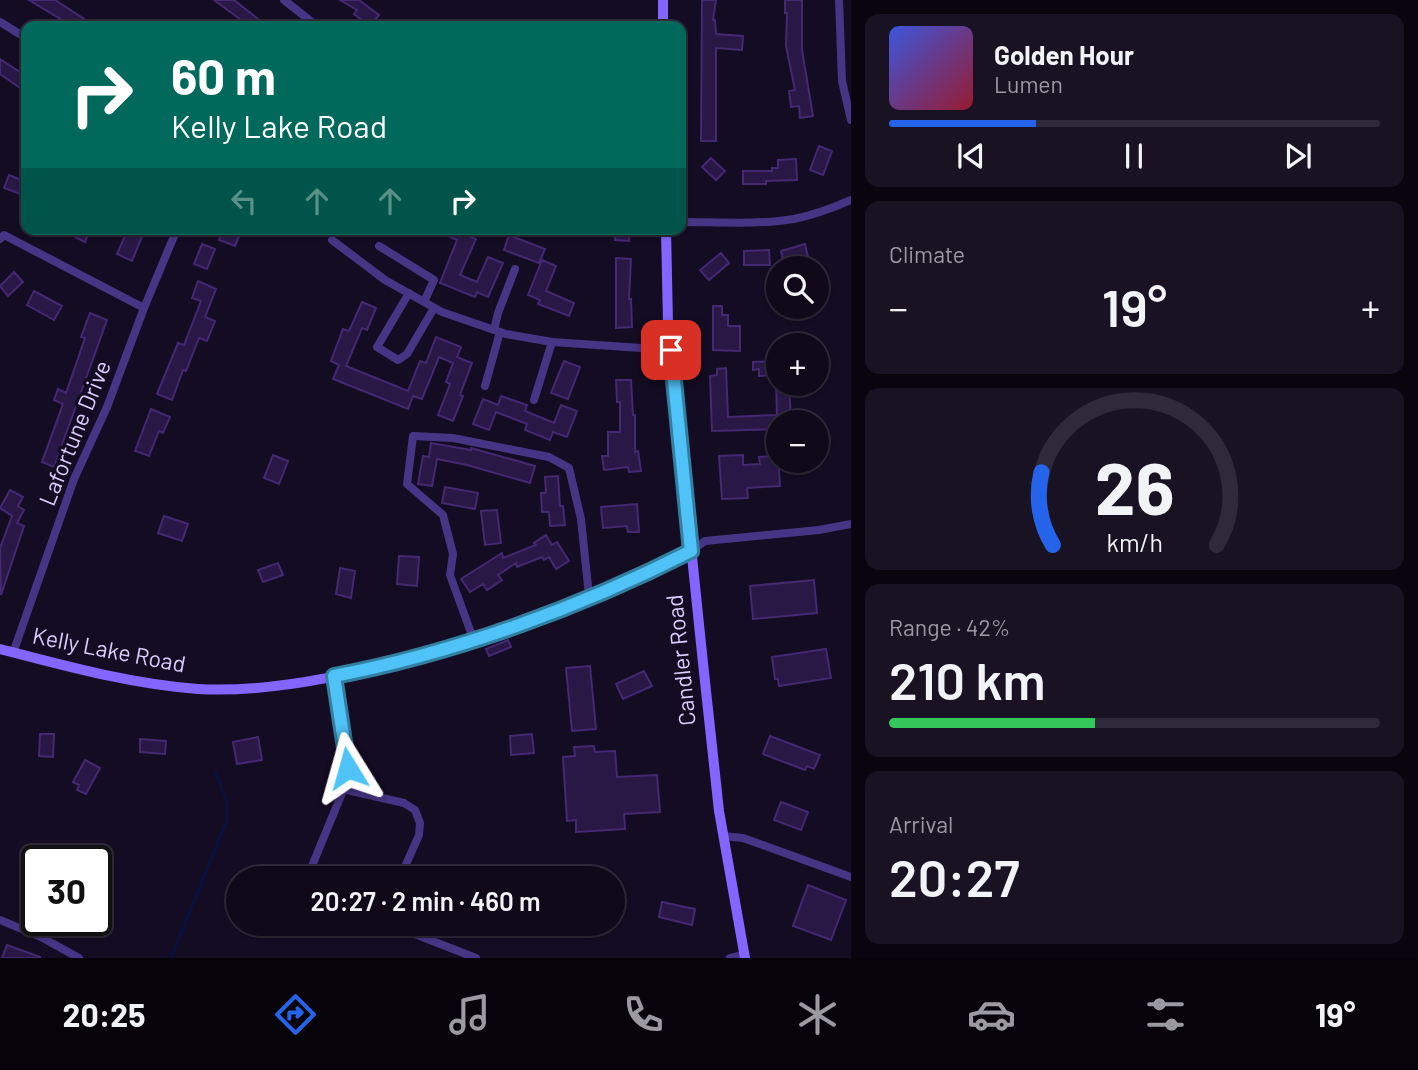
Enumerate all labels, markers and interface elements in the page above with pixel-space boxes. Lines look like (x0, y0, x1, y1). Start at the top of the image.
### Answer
text: Golden Hour (994, 39, 1134, 70)
text: 60 m (171, 46, 276, 105)
icon: right (56, 49, 147, 140)
text: Lumen (994, 70, 1063, 98)
text: Kelly Lake Road (171, 106, 387, 144)
icon: previous (952, 137, 990, 175)
icon: pause (1115, 137, 1153, 175)
icon: next (1279, 137, 1317, 175)
icon: left (225, 182, 263, 220)
icon: ahead (298, 182, 336, 220)
icon: ahead (371, 182, 409, 220)
icon: right (444, 182, 482, 220)
text: Climate (889, 240, 965, 268)
map controls (766, 256, 829, 473)
button: search (766, 256, 829, 319)
text: 19° (1102, 275, 1167, 337)
text: − (889, 284, 908, 330)
text: + (1361, 284, 1380, 330)
pin (641, 320, 701, 380)
icon: arrive (652, 331, 690, 369)
button: + (766, 333, 829, 396)
street label: Lafortune Drive (32, 356, 116, 509)
button: − (766, 410, 829, 473)
text: 26 (1095, 442, 1174, 530)
text: km/h (1106, 527, 1163, 557)
street label: Candler Road (659, 593, 701, 727)
text: Range · 42% (889, 613, 1010, 641)
street label: Kelly Lake Road (30, 620, 188, 678)
text: 210 km (889, 648, 1046, 710)
position arrow (311, 731, 385, 805)
text: Arrival (889, 810, 953, 838)
speed limit sign: 30 (21, 845, 112, 936)
text: 20:27 (889, 845, 1020, 907)
text: 20:27 · 2 min · 460 m (310, 885, 541, 916)
icon: directions (271, 990, 320, 1039)
icon: music (445, 990, 494, 1039)
icon: phone (619, 990, 668, 1039)
icon: climate (793, 990, 842, 1039)
icon: car (967, 990, 1016, 1039)
icon: filters (1141, 990, 1190, 1039)
text: 20:25 (63, 995, 146, 1033)
text: 19° (1315, 995, 1355, 1033)

